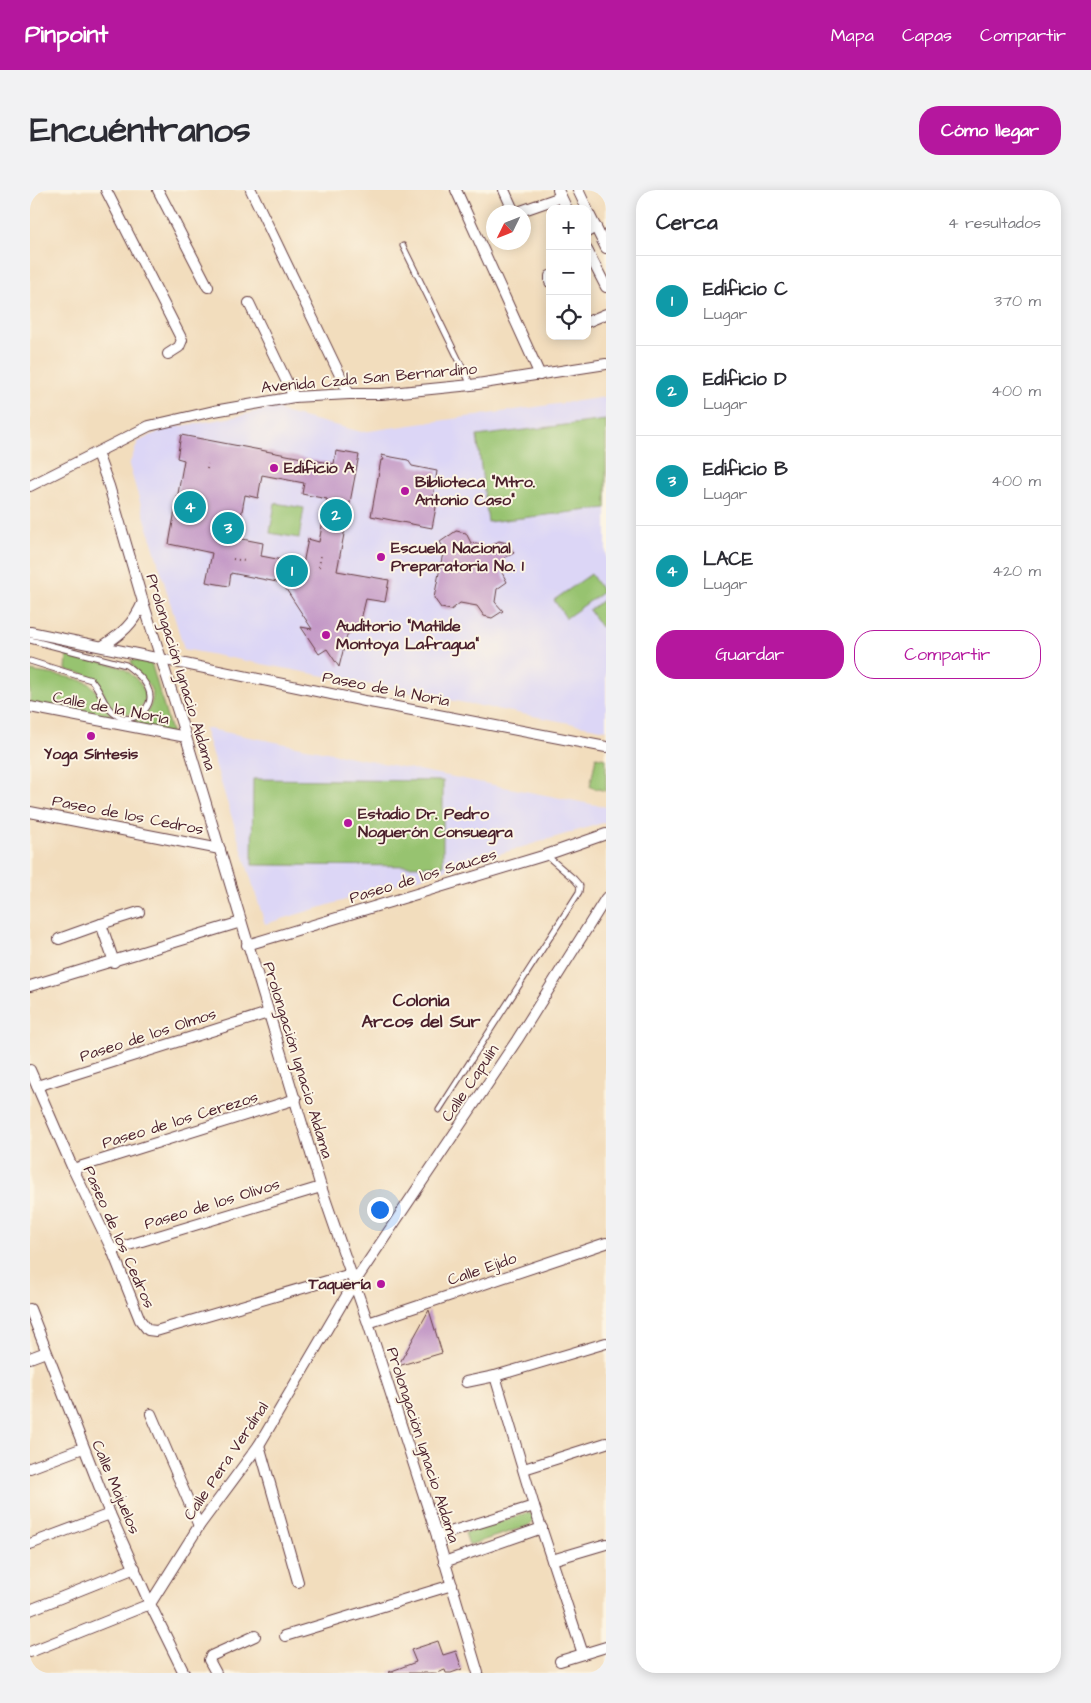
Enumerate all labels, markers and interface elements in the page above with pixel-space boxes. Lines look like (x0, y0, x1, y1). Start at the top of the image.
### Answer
text: Pinpoint (25, 18, 108, 52)
text: Mapa (831, 23, 874, 48)
text: Capas (902, 23, 952, 48)
text: Compartir (980, 23, 1066, 48)
text: Encuéntranos (30, 106, 251, 155)
button: Cómo llegar (919, 106, 1061, 155)
north arrow (486, 205, 531, 250)
map controls (546, 205, 591, 340)
button: + (546, 205, 591, 250)
text: Cerca (656, 208, 718, 237)
text: 4 resultados (948, 212, 1041, 234)
button: − (546, 250, 591, 295)
text: Edificio C (703, 276, 788, 303)
text: 1 (671, 290, 673, 312)
text: 370 m (994, 290, 1041, 312)
button: locate (546, 295, 591, 340)
text: Lugar (703, 303, 747, 325)
street label: Avenida Czda San Bernardino (260, 358, 478, 398)
text: Edificio D (703, 366, 787, 393)
text: 2 (667, 380, 677, 402)
text: 400 m (991, 380, 1041, 402)
text: Lugar (703, 393, 747, 415)
text: Edificio B (703, 456, 788, 483)
place label: Edificio A (284, 457, 355, 479)
marker: Edificio A (268, 462, 280, 474)
text: 3 (668, 470, 676, 492)
text: 400 m (991, 470, 1041, 492)
place label: Biblioteca "Mtro. Antonio Caso" (415, 471, 535, 511)
text: Lugar (703, 483, 747, 505)
marker: Biblioteca "Mtro. Antonio Caso" (399, 485, 411, 497)
pin: 4 (174, 488, 206, 526)
pin: 2 (320, 496, 352, 534)
pin: 3 (212, 509, 244, 547)
place label: Escuela Nacional Preparatoria No. 1 (391, 537, 525, 577)
text: LACE (703, 546, 753, 573)
marker: Escuela Nacional Preparatoria No. 1 (375, 551, 387, 563)
pin: 1 (276, 552, 308, 590)
text: 4 (667, 560, 677, 582)
text: 420 m (992, 560, 1041, 582)
street label: Prolongación Ignacio Aldama (140, 571, 221, 773)
text: Lugar (703, 573, 747, 595)
place label: Auditorio "Matilde Montoya Lafragua" (336, 615, 479, 657)
marker: Auditorio "Matilde Montoya Lafragua" (320, 629, 332, 641)
button: Guardar (656, 630, 844, 679)
button: Compartir (854, 630, 1041, 679)
street label: Paseo de la Noria (320, 666, 452, 712)
street label: Calle de la Noria (51, 686, 171, 730)
marker: Yoga Síntesis (85, 730, 97, 742)
place label: Yoga Síntesis (44, 743, 138, 767)
street label: Paseo de los Cedros (50, 790, 206, 840)
place label: Estadio Dr. Pedro Noguerón Consuegra (358, 803, 514, 845)
marker: Estadio Dr. Pedro Noguerón Consuegra (342, 817, 354, 829)
street label: Paseo de los Sauces (347, 843, 499, 909)
street label: Prolongación Ignacio Aldama (257, 959, 338, 1161)
district label: Colonia Arcos del Sur (362, 988, 480, 1034)
street label: Paseo de los Olmos (77, 1003, 219, 1067)
street label: Calle Capulín (436, 1040, 504, 1126)
street label: Paseo de los Cerezos (99, 1086, 261, 1154)
street label: Paseo de los Cedros (78, 1162, 160, 1312)
street label: Paseo de los Olivos (142, 1173, 282, 1235)
your location (367, 1197, 393, 1223)
street label: Calle Ejido (445, 1247, 519, 1291)
place label: Taquería (308, 1273, 372, 1295)
marker: Taquería (375, 1278, 387, 1290)
street label: Prolongación Ignacio Aldama (380, 1344, 465, 1546)
street label: Calle Pera Verdinal (178, 1397, 274, 1525)
street label: Calle Majuelos (86, 1437, 146, 1537)

